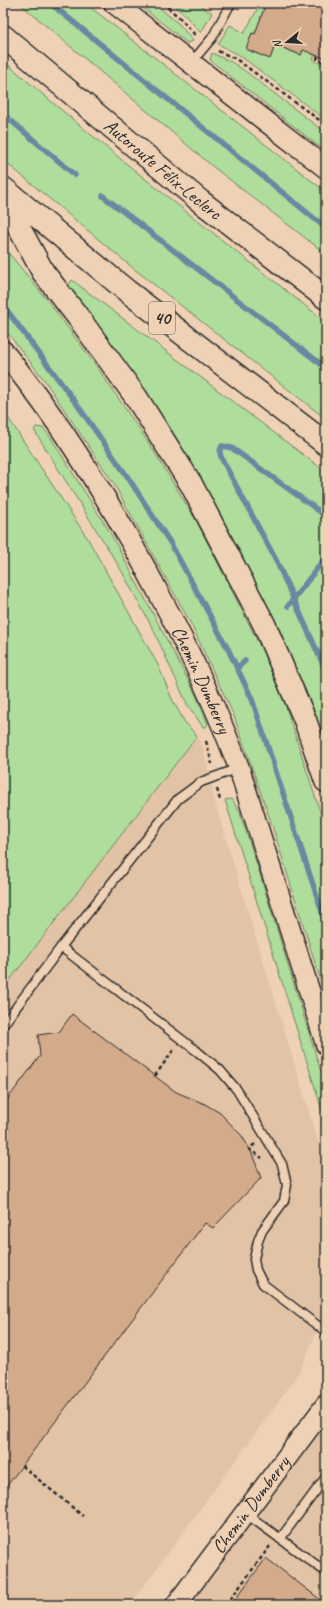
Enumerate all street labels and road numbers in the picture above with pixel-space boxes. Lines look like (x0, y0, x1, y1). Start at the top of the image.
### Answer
street label: Autoroute Félix-Leclerc (99, 114, 227, 226)
road number: 40 (149, 302, 175, 334)
street label: Chemin Dumberry (166, 622, 237, 738)
street label: Chemin Dumberry (207, 1450, 296, 1558)

